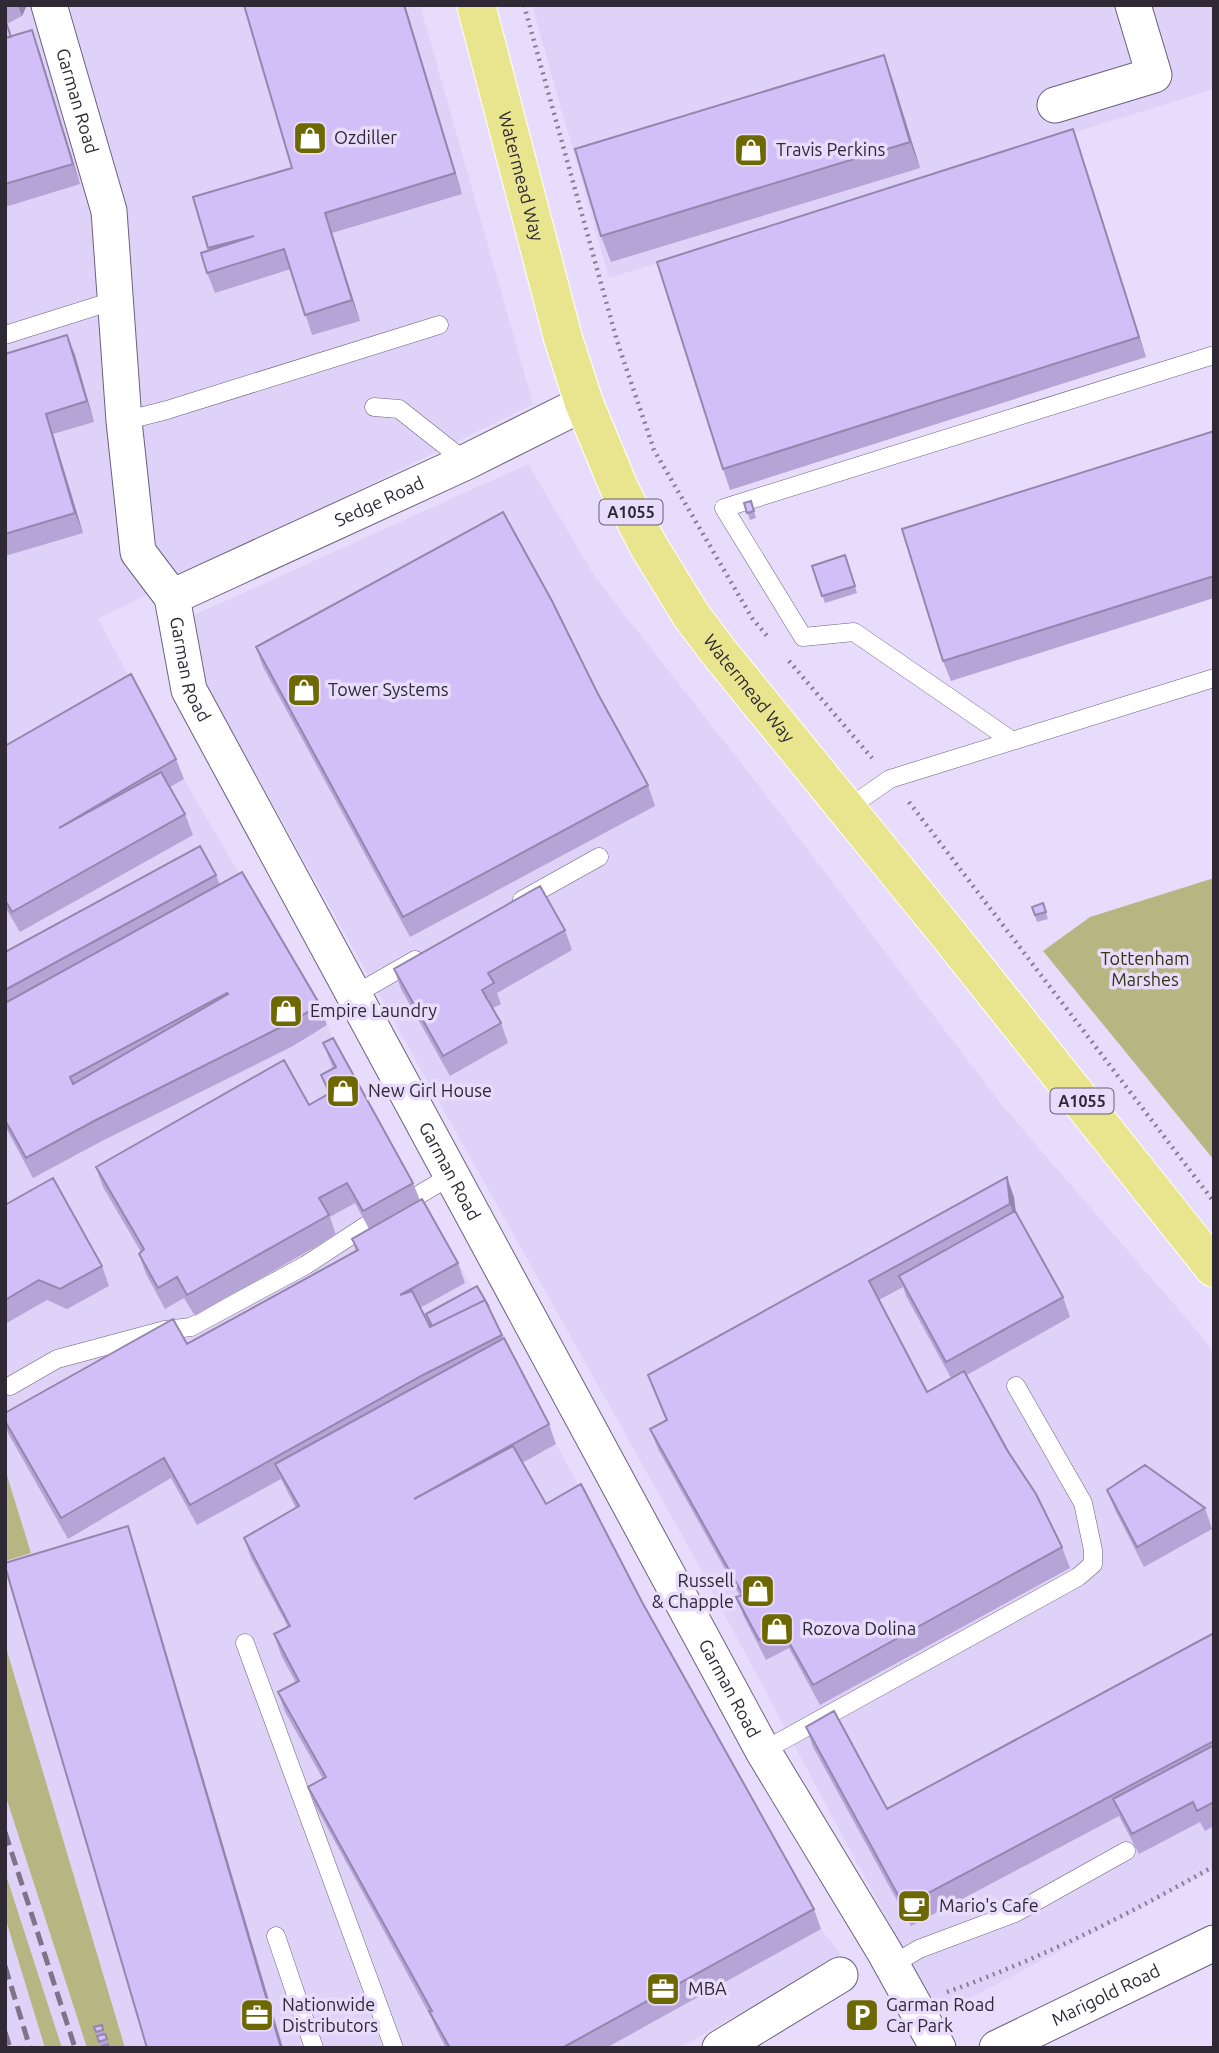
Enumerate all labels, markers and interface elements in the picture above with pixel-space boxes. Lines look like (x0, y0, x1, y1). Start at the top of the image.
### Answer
street label: Garman Road (53, 46, 103, 156)
street label: Watermead Way (495, 109, 548, 243)
shop icon: Ozdiller (291, 119, 329, 157)
place label: Ozdiller (334, 127, 397, 147)
shop icon: Travis Perkins (732, 131, 770, 169)
place label: Travis Perkins (776, 139, 885, 159)
street label: Sedge Road (331, 472, 427, 530)
road number: A1055 (600, 499, 662, 524)
street label: Garman Road (167, 615, 215, 725)
street label: Watermead Way (700, 630, 799, 746)
shop icon: Tower Systems (285, 671, 323, 709)
place label: Tower Systems (328, 679, 449, 699)
park label: Tottenham Marshes (1100, 948, 1190, 989)
shop icon: Empire Laundry (267, 992, 305, 1030)
place label: Empire Laundry (310, 1000, 437, 1020)
shop icon: New Girl House (324, 1072, 362, 1110)
place label: New Girl House (368, 1080, 492, 1100)
road number: A1055 (1050, 1088, 1114, 1114)
street label: Garman Road (416, 1118, 485, 1223)
place label: Russell & Chapple (652, 1570, 734, 1611)
shop icon: Russell & Chapple (739, 1572, 777, 1610)
shop icon: Rozova Dolina (758, 1610, 796, 1648)
place label: Rozova Dolina (802, 1618, 916, 1638)
street label: Garman Road (695, 1635, 765, 1741)
cafe icon: Mario's Cafe (895, 1887, 933, 1925)
place label: Mario's Cafe (939, 1895, 1039, 1915)
street label: Marigold Road (1048, 1960, 1163, 2029)
office icon: MBA (644, 1970, 682, 2008)
place label: MBA (688, 1978, 727, 1998)
place label: Nationwide Distributors (282, 1994, 378, 2035)
place label: Garman Road Car Park (886, 1994, 995, 2035)
office icon: Nationwide Distributors (238, 1996, 276, 2034)
parking icon: Garman Road Car Park (843, 1996, 881, 2034)

